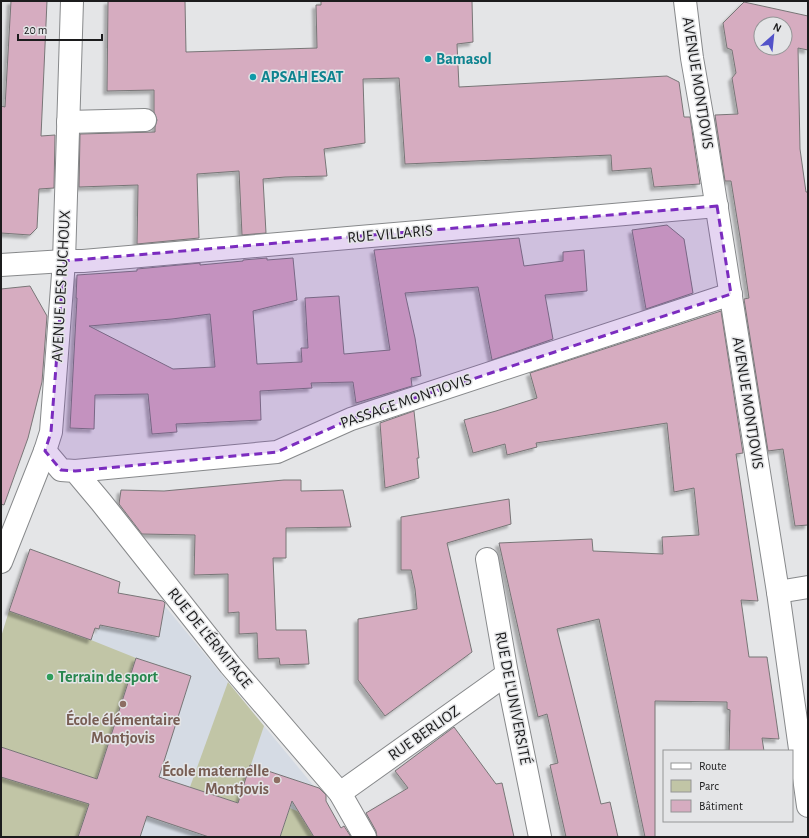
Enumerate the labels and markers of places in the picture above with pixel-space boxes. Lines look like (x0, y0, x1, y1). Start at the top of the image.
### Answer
place label: Bamasol (436, 51, 492, 67)
marker: Bamasol (423, 54, 433, 64)
place label: APSAH ESAT (261, 69, 344, 85)
marker: APSAH ESAT (248, 72, 258, 82)
place label: Terrain de sport (58, 669, 159, 685)
marker: Terrain de sport (45, 672, 55, 682)
marker: École élémentaire Montjovis (118, 699, 128, 709)
place label: École élémentaire Montjovis (66, 709, 181, 747)
place label: École maternelle Montjovis (162, 760, 269, 798)
marker: École maternelle Montjovis (272, 775, 282, 785)

